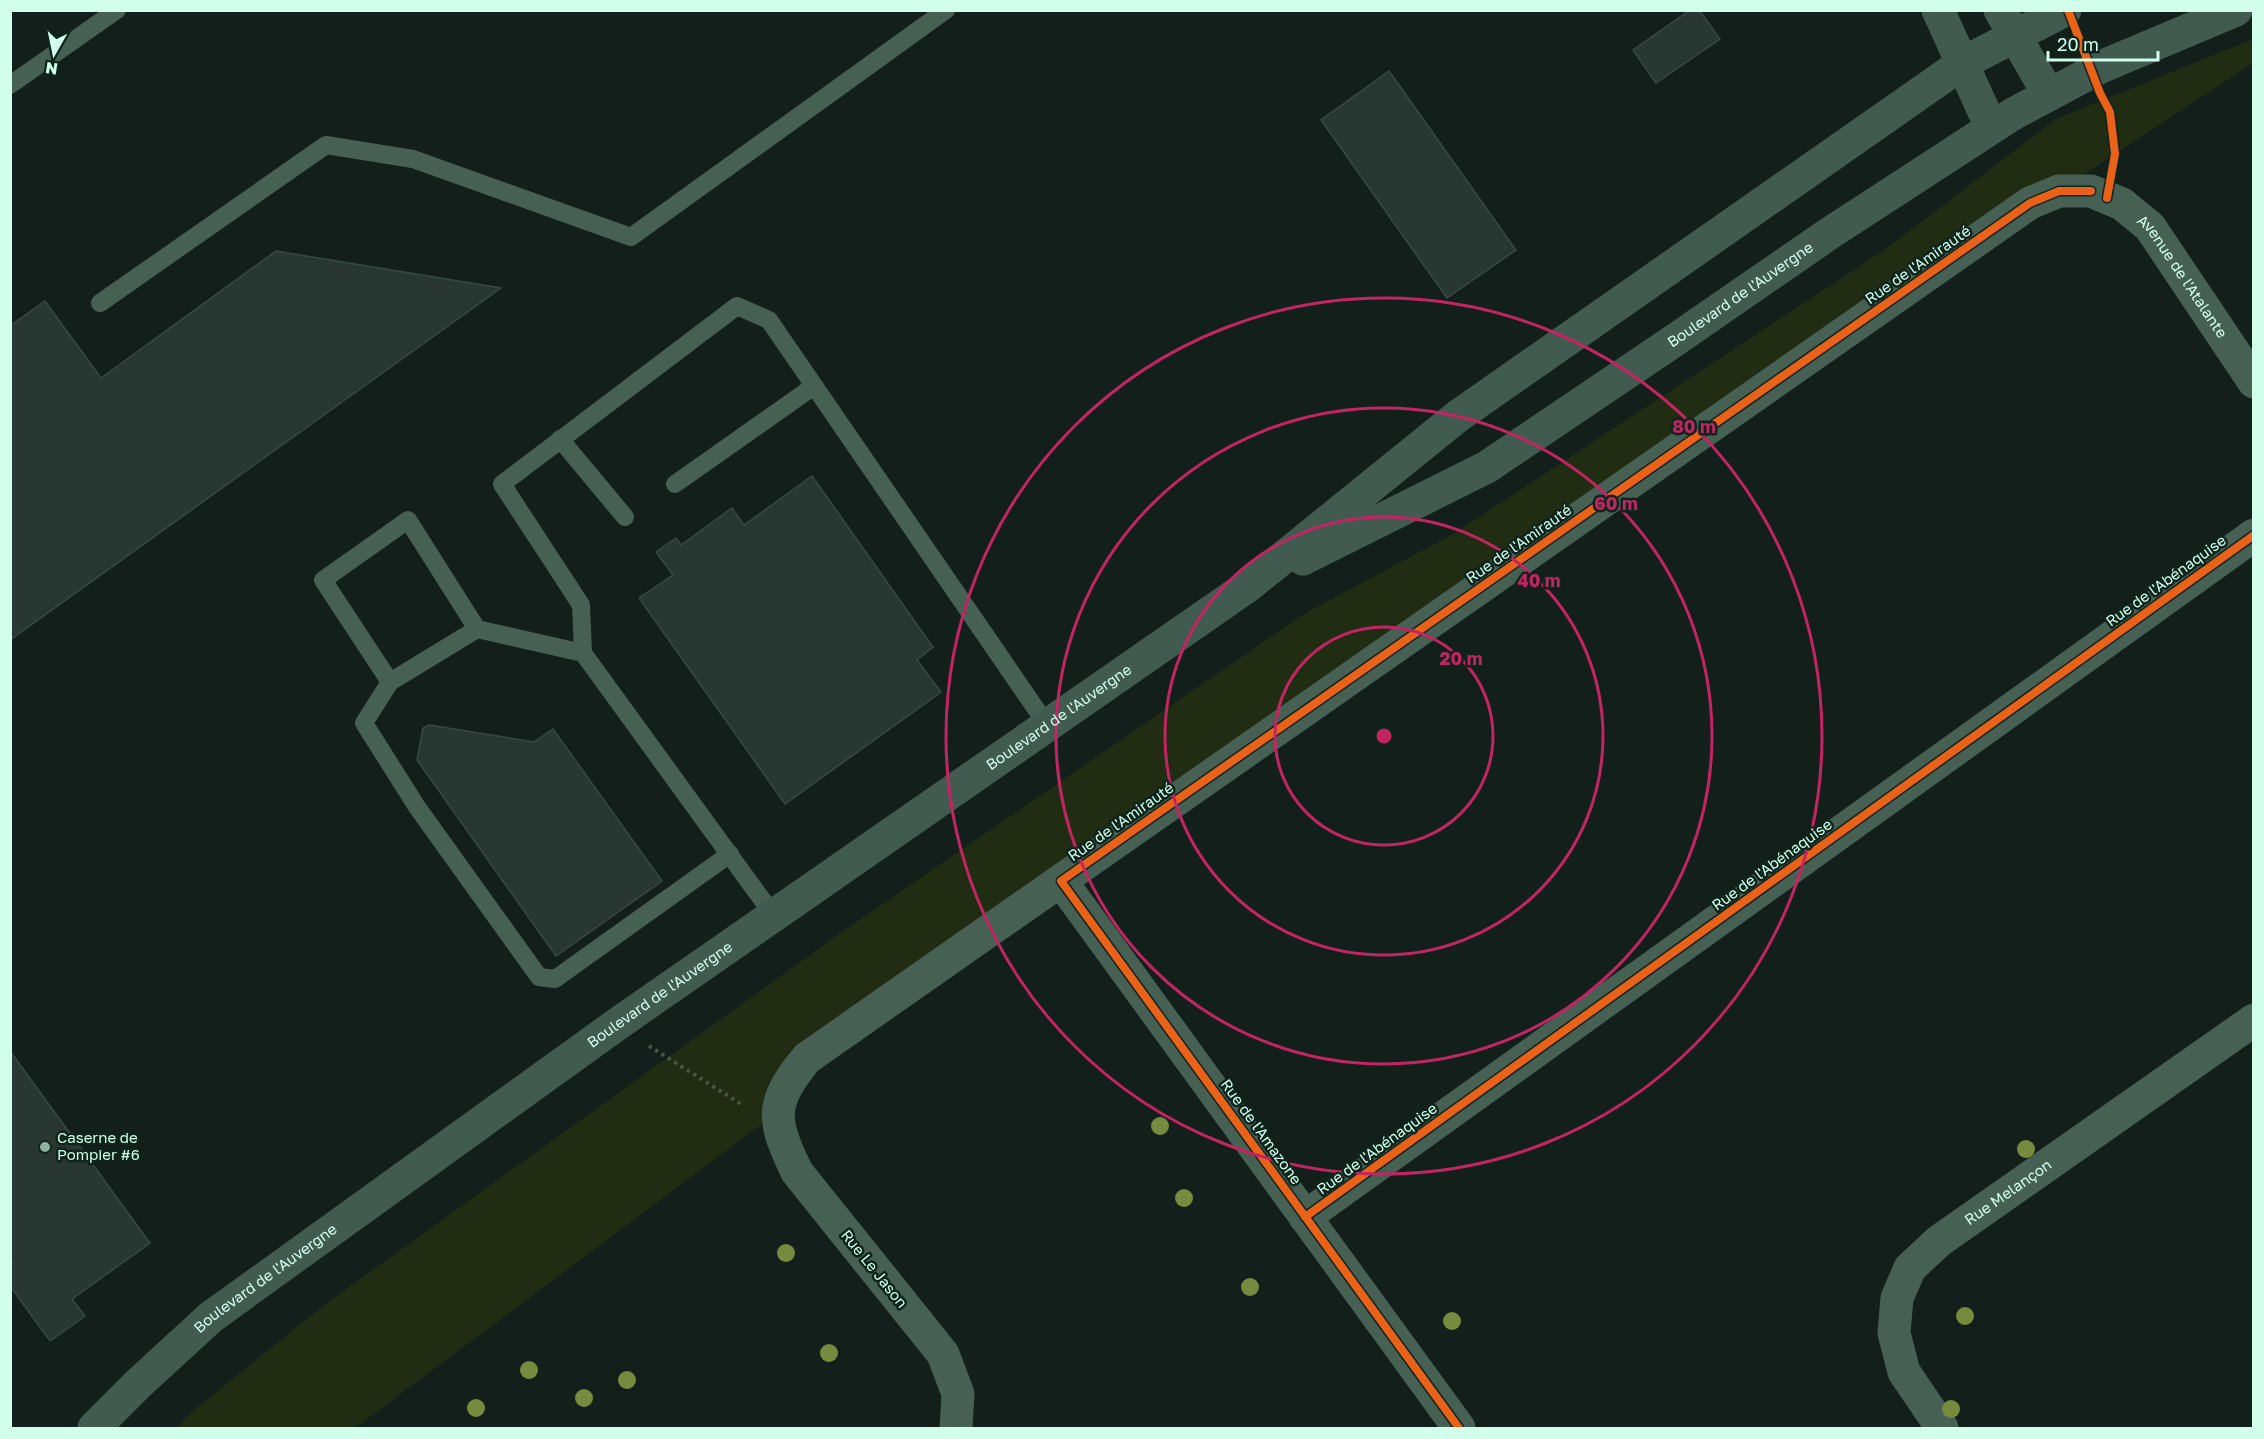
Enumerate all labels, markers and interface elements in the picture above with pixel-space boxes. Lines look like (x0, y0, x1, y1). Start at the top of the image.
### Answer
north arrow (24, 24, 84, 84)
scale bar (2048, 24, 2158, 62)
text: 20 m (2057, 33, 2099, 55)
text: N (44, 58, 59, 80)
street label: Avenue de l'Atalante (2134, 210, 2232, 341)
street label: Rue de l'Amirauté (1861, 221, 1974, 307)
street label: Boulevard de l'Auvergne (1664, 237, 1816, 351)
text: 80 m (1672, 415, 1716, 437)
text: 60 m (1594, 492, 1638, 514)
street label: Rue de l'Amirauté (1462, 500, 1575, 586)
street label: Rue de l'Abénaquise (2102, 530, 2229, 630)
text: 40 m (1517, 569, 1561, 591)
text: 20 m (1440, 647, 1482, 669)
street label: Boulevard de l'Auvergne (982, 660, 1135, 773)
centre of rings (1374, 726, 1394, 746)
street label: Rue de l'Amirauté (1064, 778, 1177, 864)
street label: Rue de l'Abénaquise (1708, 814, 1835, 914)
street label: Boulevard de l'Auvergne (583, 937, 736, 1051)
street label: Rue de l'Amazone (1218, 1075, 1306, 1188)
street label: Rue de l'Abénaquise (1313, 1098, 1440, 1198)
place label: Caserne de Pompier #6 (57, 1128, 140, 1163)
marker: Caserne de Pompier #6 (38, 1140, 52, 1154)
street label: Rue Melançon (1961, 1155, 2055, 1228)
street label: Boulevard de l'Auvergne (190, 1219, 340, 1336)
street label: Rue Le Jason (838, 1226, 912, 1311)

